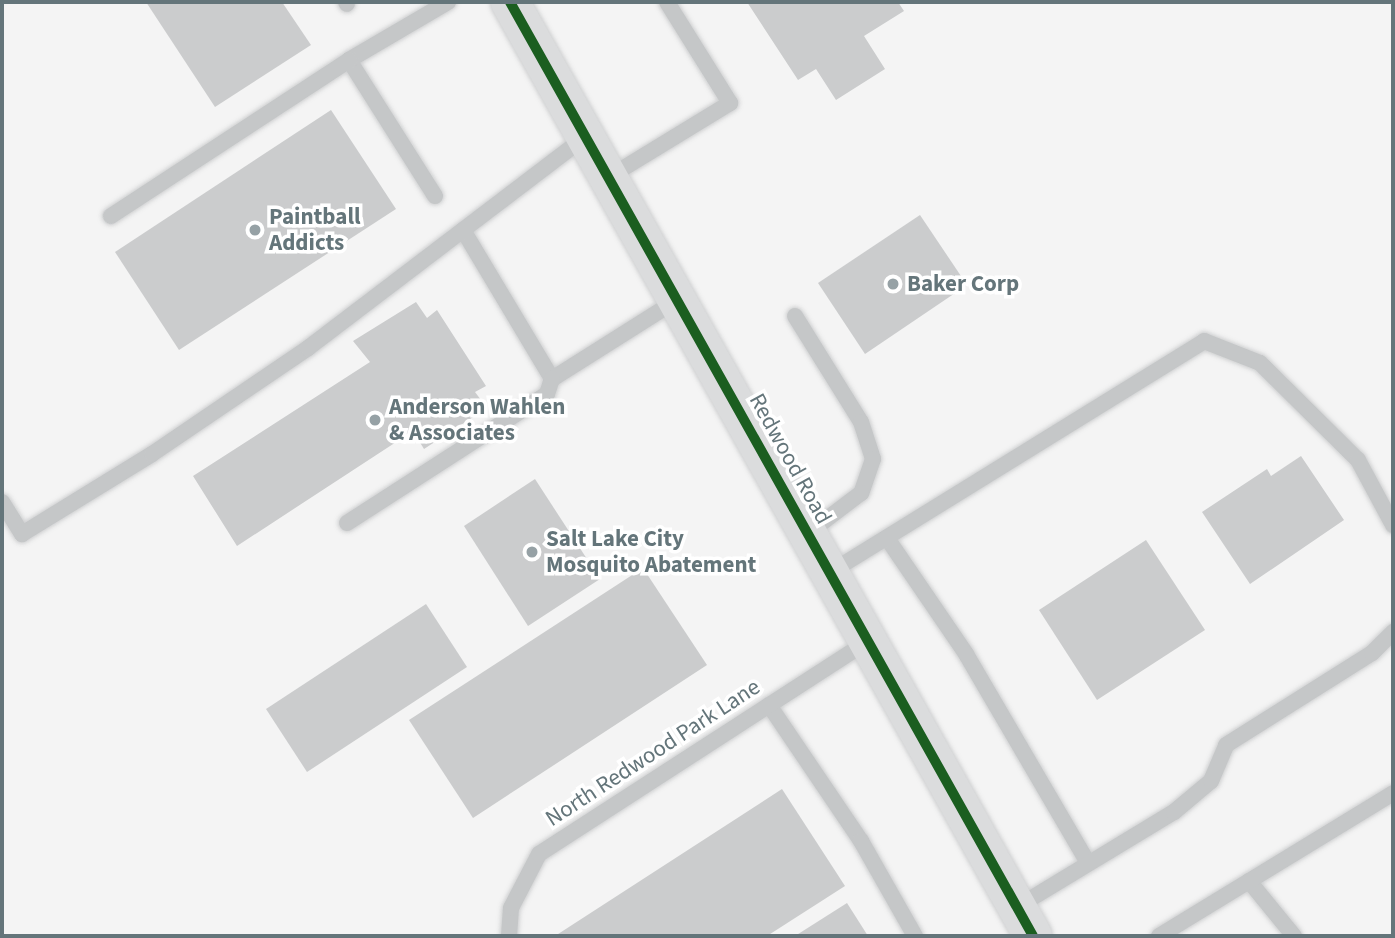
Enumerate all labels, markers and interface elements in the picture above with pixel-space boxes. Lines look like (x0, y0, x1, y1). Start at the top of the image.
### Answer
place label: Paintball Addicts (269, 203, 361, 257)
marker: Paintball Addicts (247, 222, 263, 238)
place label: Baker Corp (907, 270, 1019, 298)
marker: Baker Corp (885, 276, 901, 292)
street label: Redwood Road (743, 389, 837, 529)
place label: Anderson Wahlen & Associates (389, 393, 565, 447)
marker: Anderson Wahlen & Associates (367, 412, 383, 428)
place label: Salt Lake City Mosquito Abatement (546, 525, 756, 579)
marker: Salt Lake City Mosquito Abatement (524, 544, 540, 560)
street label: North Redwood Park Lane (541, 673, 765, 833)

